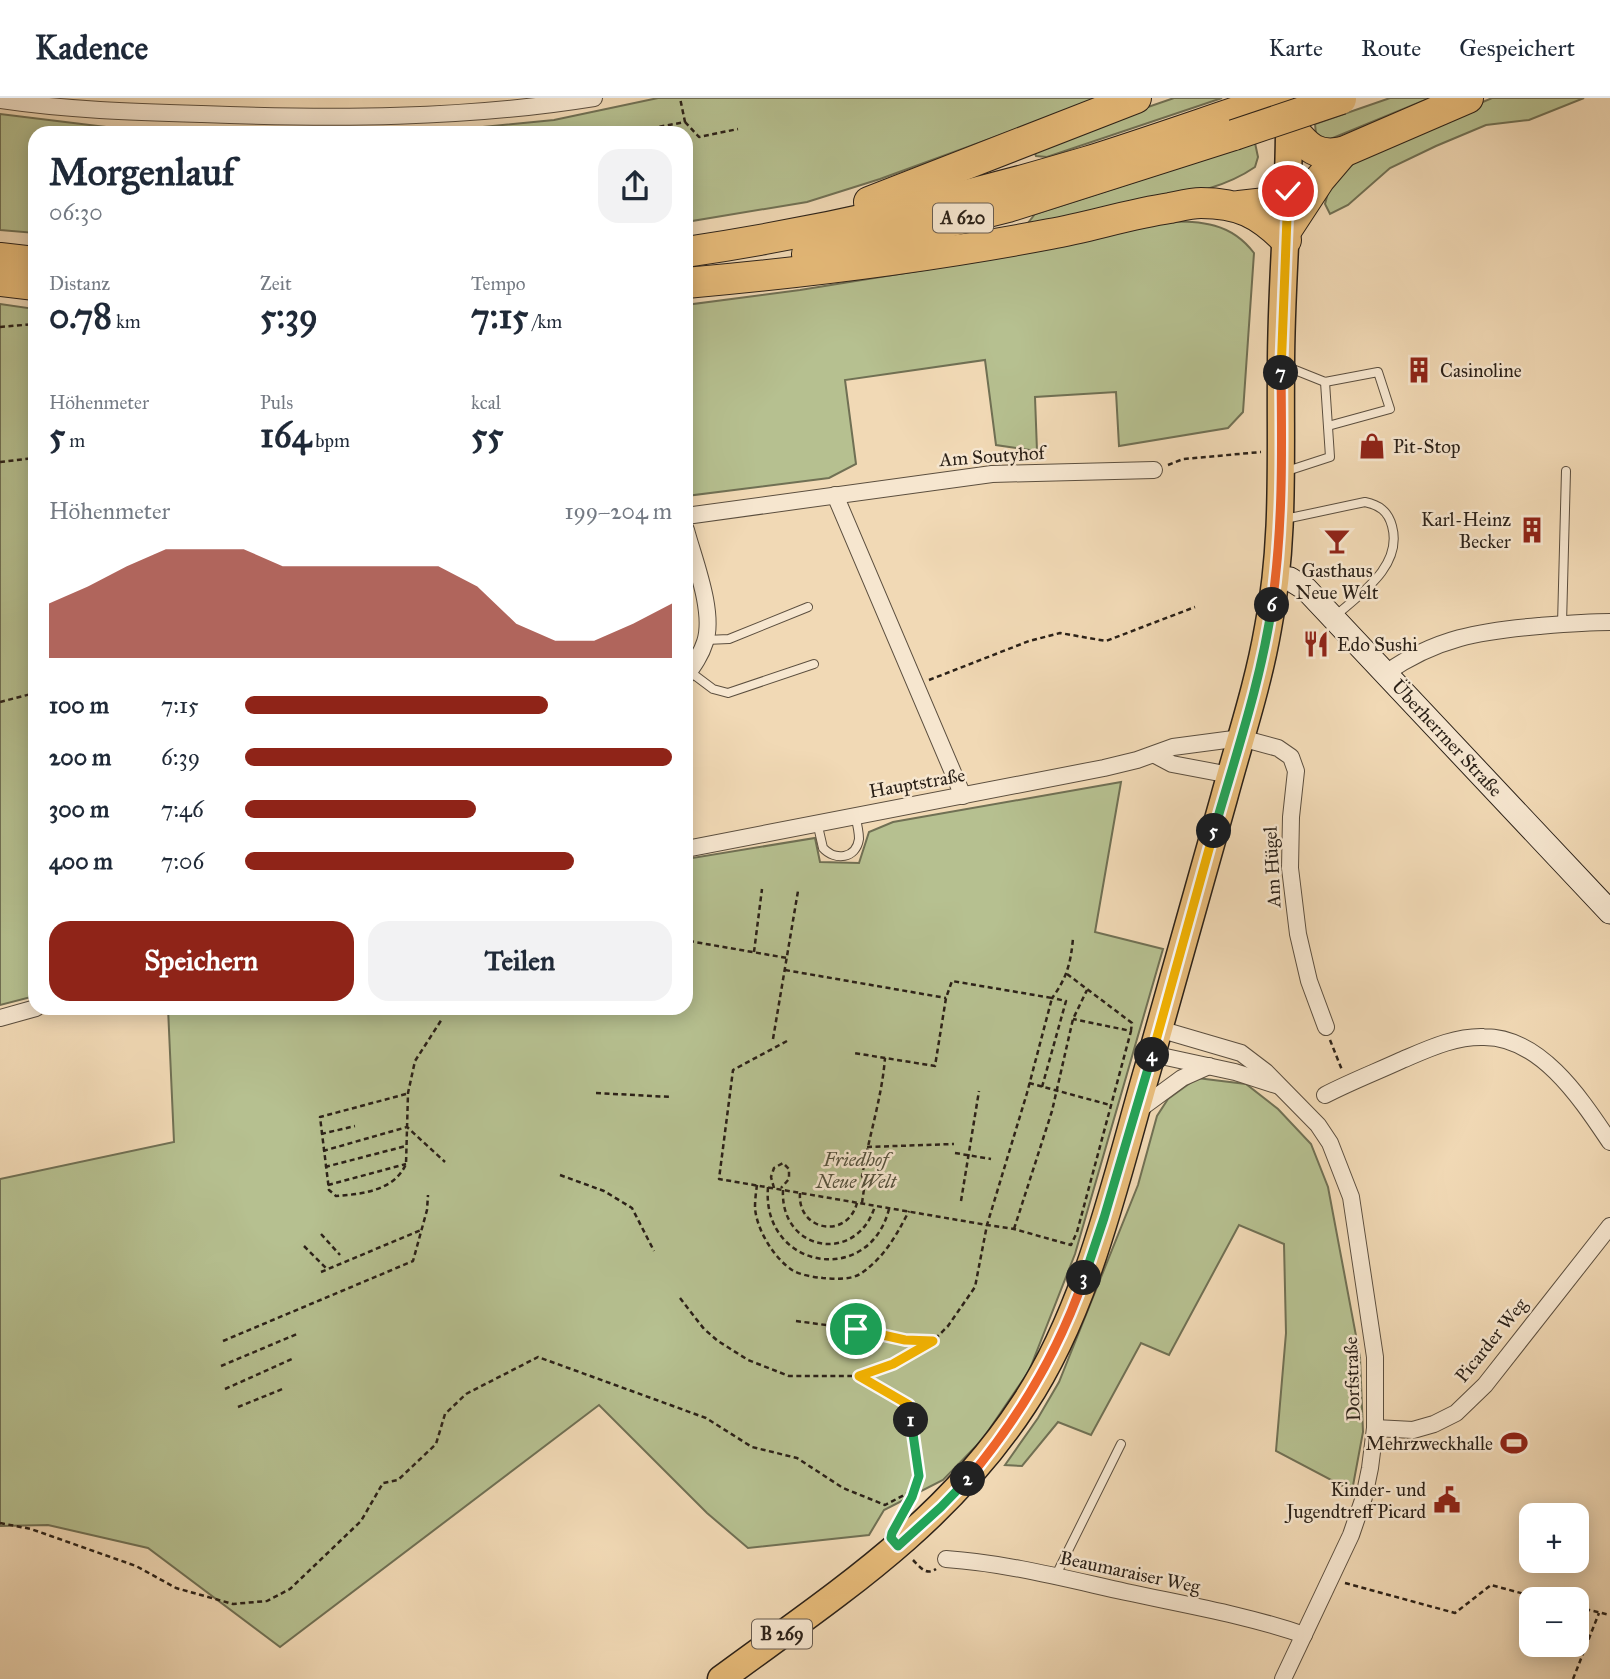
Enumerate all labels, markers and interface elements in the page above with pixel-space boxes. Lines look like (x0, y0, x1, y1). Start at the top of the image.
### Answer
text: Kadence (35, 28, 148, 68)
text: Karte (1268, 33, 1323, 63)
text: Route (1361, 33, 1421, 63)
text: Gespeichert (1459, 33, 1575, 63)
text: Morgenlauf (49, 149, 235, 195)
button: share (598, 149, 672, 223)
pin (1258, 161, 1318, 221)
icon: check (1269, 172, 1307, 210)
text: 06:30 (49, 198, 103, 226)
road number: A 620 (933, 204, 993, 232)
text: Distanz (49, 272, 110, 295)
text: Zeit (260, 272, 292, 295)
text: Tempo (471, 272, 526, 295)
text: 0.78 (49, 295, 112, 338)
text: 5:39 (260, 295, 318, 338)
text: 7:15 (471, 295, 528, 338)
text: km (112, 310, 141, 333)
text: /km (528, 310, 562, 333)
building icon: Casinoline (1404, 355, 1434, 385)
pin: 7 (1264, 356, 1298, 390)
place label: Casinoline (1440, 359, 1522, 382)
text: 7 (1275, 361, 1286, 384)
text: Höhenmeter (49, 391, 149, 414)
text: Puls (260, 391, 293, 414)
text: kcal (471, 391, 501, 414)
text: 5 (49, 414, 65, 457)
text: 164 (260, 414, 311, 457)
text: 55 (471, 414, 504, 457)
text: m (65, 429, 85, 452)
text: bpm (311, 429, 350, 452)
shop icon: Pit-Stop (1357, 431, 1387, 461)
place label: Pit-Stop (1393, 435, 1460, 458)
street label: Am Soutyhof (937, 441, 1048, 471)
text: Höhenmeter (49, 497, 170, 525)
text: 199–204 m (565, 497, 672, 525)
place label: Karl-Heinz Becker (1421, 508, 1512, 553)
building icon: Karl-Heinz Becker (1517, 515, 1547, 545)
bar icon: Gasthaus Neue Welt (1322, 526, 1352, 556)
place label: Gasthaus Neue Welt (1296, 559, 1379, 604)
pin: 6 (1254, 588, 1290, 622)
text: 6 (1267, 593, 1276, 616)
restaurant icon: Edo Sushi (1301, 629, 1331, 659)
place label: Edo Sushi (1337, 633, 1418, 656)
street label: Überherrner Straße (1387, 675, 1507, 801)
text: 100 m (49, 691, 109, 719)
text: 7:15 (161, 691, 199, 719)
text: 200 m (49, 743, 111, 771)
text: 6:39 (161, 743, 200, 771)
street label: Hauptstraße (867, 763, 967, 803)
text: 300 m (49, 795, 109, 823)
text: 7:46 (161, 795, 204, 823)
pin: 5 (1196, 814, 1232, 848)
text: 5 (1209, 819, 1218, 842)
street label: Am Hügel (1258, 825, 1287, 909)
text: 400 m (49, 847, 113, 875)
text: 7:06 (161, 847, 204, 875)
button: Speichern (49, 921, 354, 1001)
button: Teilen (368, 921, 672, 1001)
pin: 4 (1134, 1038, 1170, 1072)
text: 4 (1146, 1043, 1157, 1066)
park label: Friedhof Neue Welt (815, 1148, 897, 1193)
pin: 3 (1066, 1260, 1102, 1296)
text: 3 (1080, 1266, 1087, 1289)
street label: Picarder Weg (1450, 1293, 1533, 1387)
pin (826, 1299, 886, 1359)
icon: arrive (837, 1310, 875, 1348)
street label: Dorfstraße (1339, 1336, 1365, 1422)
pin: 1 (894, 1402, 928, 1438)
text: 1 (907, 1408, 914, 1431)
sports icon: Mehrzweckhalle (1499, 1428, 1529, 1458)
place label: Mehrzweckhalle (1366, 1432, 1493, 1455)
pin: 2 (950, 1462, 986, 1496)
text: 2 (963, 1467, 972, 1490)
place label: Kinder- und Jugendtreff Picard (1284, 1478, 1426, 1524)
public building icon: Kinder- und Jugendtreff Picard (1432, 1485, 1462, 1515)
map controls (1519, 1503, 1589, 1657)
button: + (1519, 1503, 1589, 1573)
street label: Beaumaraiser Weg (1057, 1546, 1203, 1599)
button: − (1519, 1587, 1589, 1657)
road number: B 269 (752, 1619, 812, 1648)

